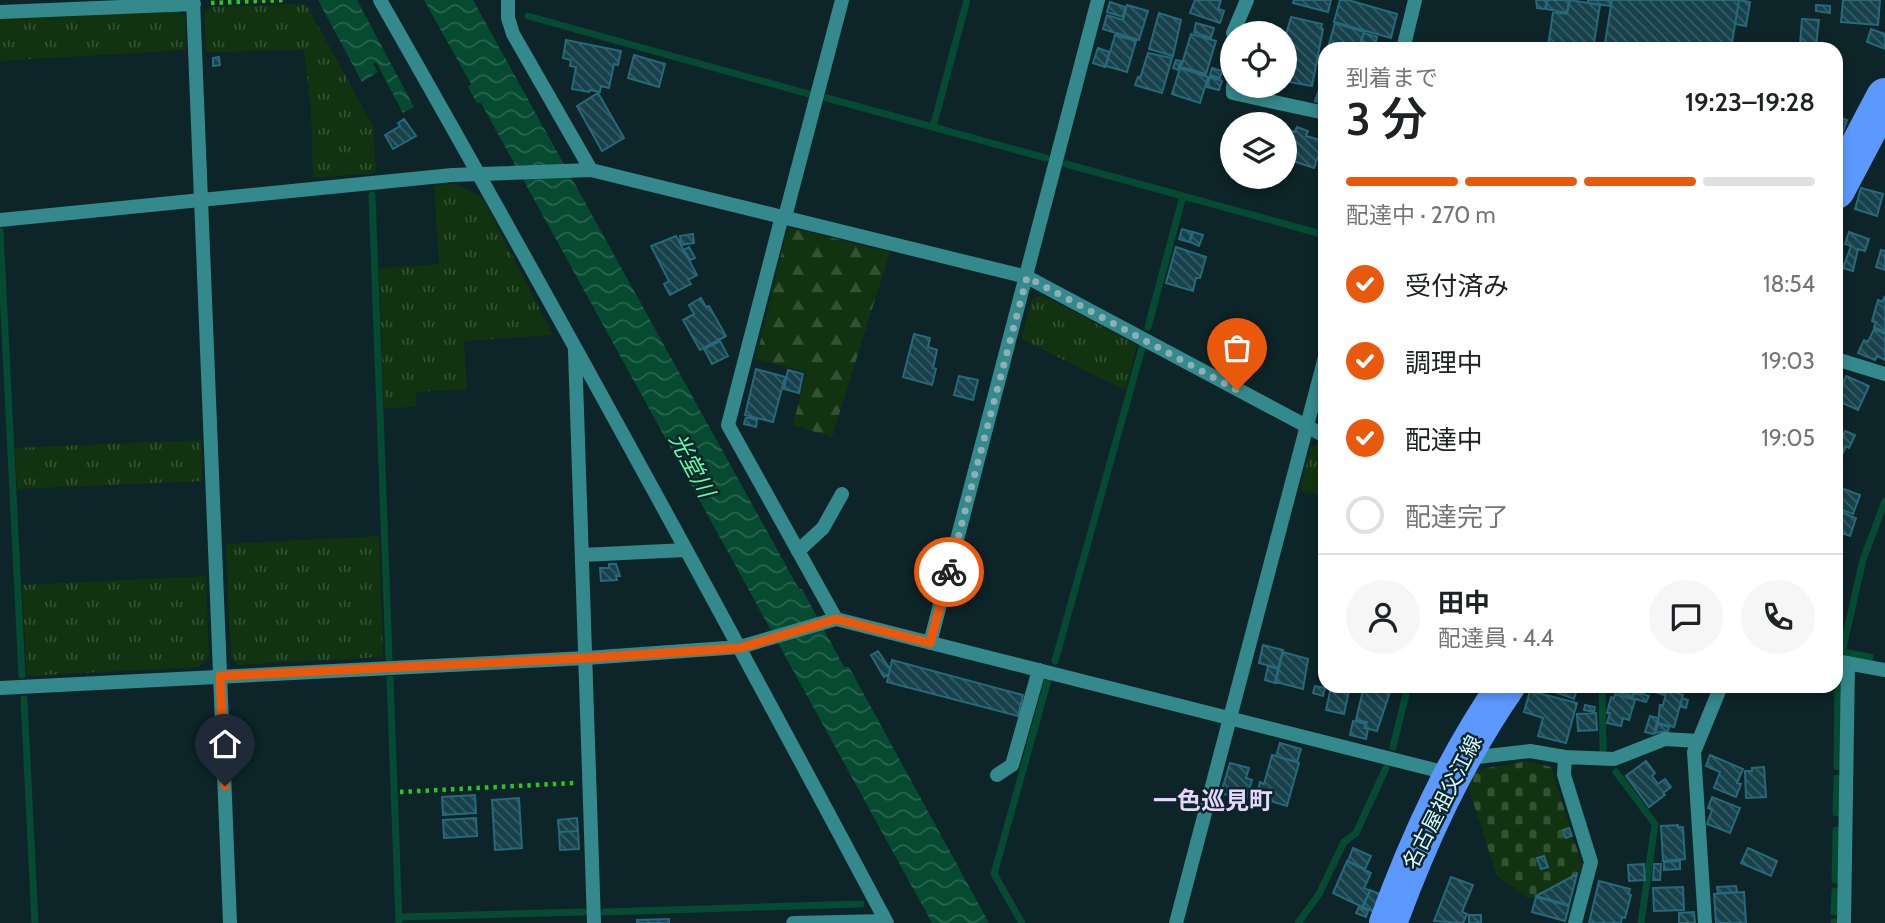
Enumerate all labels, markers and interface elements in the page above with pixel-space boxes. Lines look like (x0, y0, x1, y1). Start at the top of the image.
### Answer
map controls (1220, 21, 1297, 189)
button: locate (1220, 21, 1297, 98)
text: 到着まで (1346, 64, 1438, 92)
text: 19:23–19:28 (1685, 86, 1815, 118)
text: 3 分 (1346, 91, 1427, 147)
button: layers (1220, 112, 1297, 189)
text: 配達中 · 270 m (1346, 201, 1496, 229)
icon: check (1346, 265, 1384, 303)
text: 受付済み (1405, 270, 1509, 302)
text: 18:54 (1763, 270, 1815, 298)
pin (1207, 318, 1267, 390)
icon: bag (1218, 329, 1256, 367)
icon: check (1346, 342, 1384, 380)
text: 調理中 (1405, 347, 1483, 379)
text: 19:03 (1761, 347, 1815, 375)
icon: check (1346, 419, 1384, 457)
text: 配達中 (1405, 424, 1483, 456)
text: 19:05 (1761, 424, 1815, 452)
water label: 光堂川 (663, 428, 722, 505)
text: 配達完了 (1405, 501, 1509, 533)
courier (914, 537, 984, 607)
icon: bike (930, 553, 968, 591)
button: person (1346, 580, 1420, 654)
button: chat (1649, 580, 1723, 654)
button: phone (1741, 580, 1815, 654)
text: 田中 (1438, 587, 1490, 619)
text: 配達員 · 4.4 (1438, 624, 1554, 652)
pin (195, 714, 255, 786)
icon: home (206, 725, 244, 763)
street label: 名古屋祖父江線 (1397, 731, 1487, 873)
district label: 一色巡見町 (1153, 786, 1273, 815)

